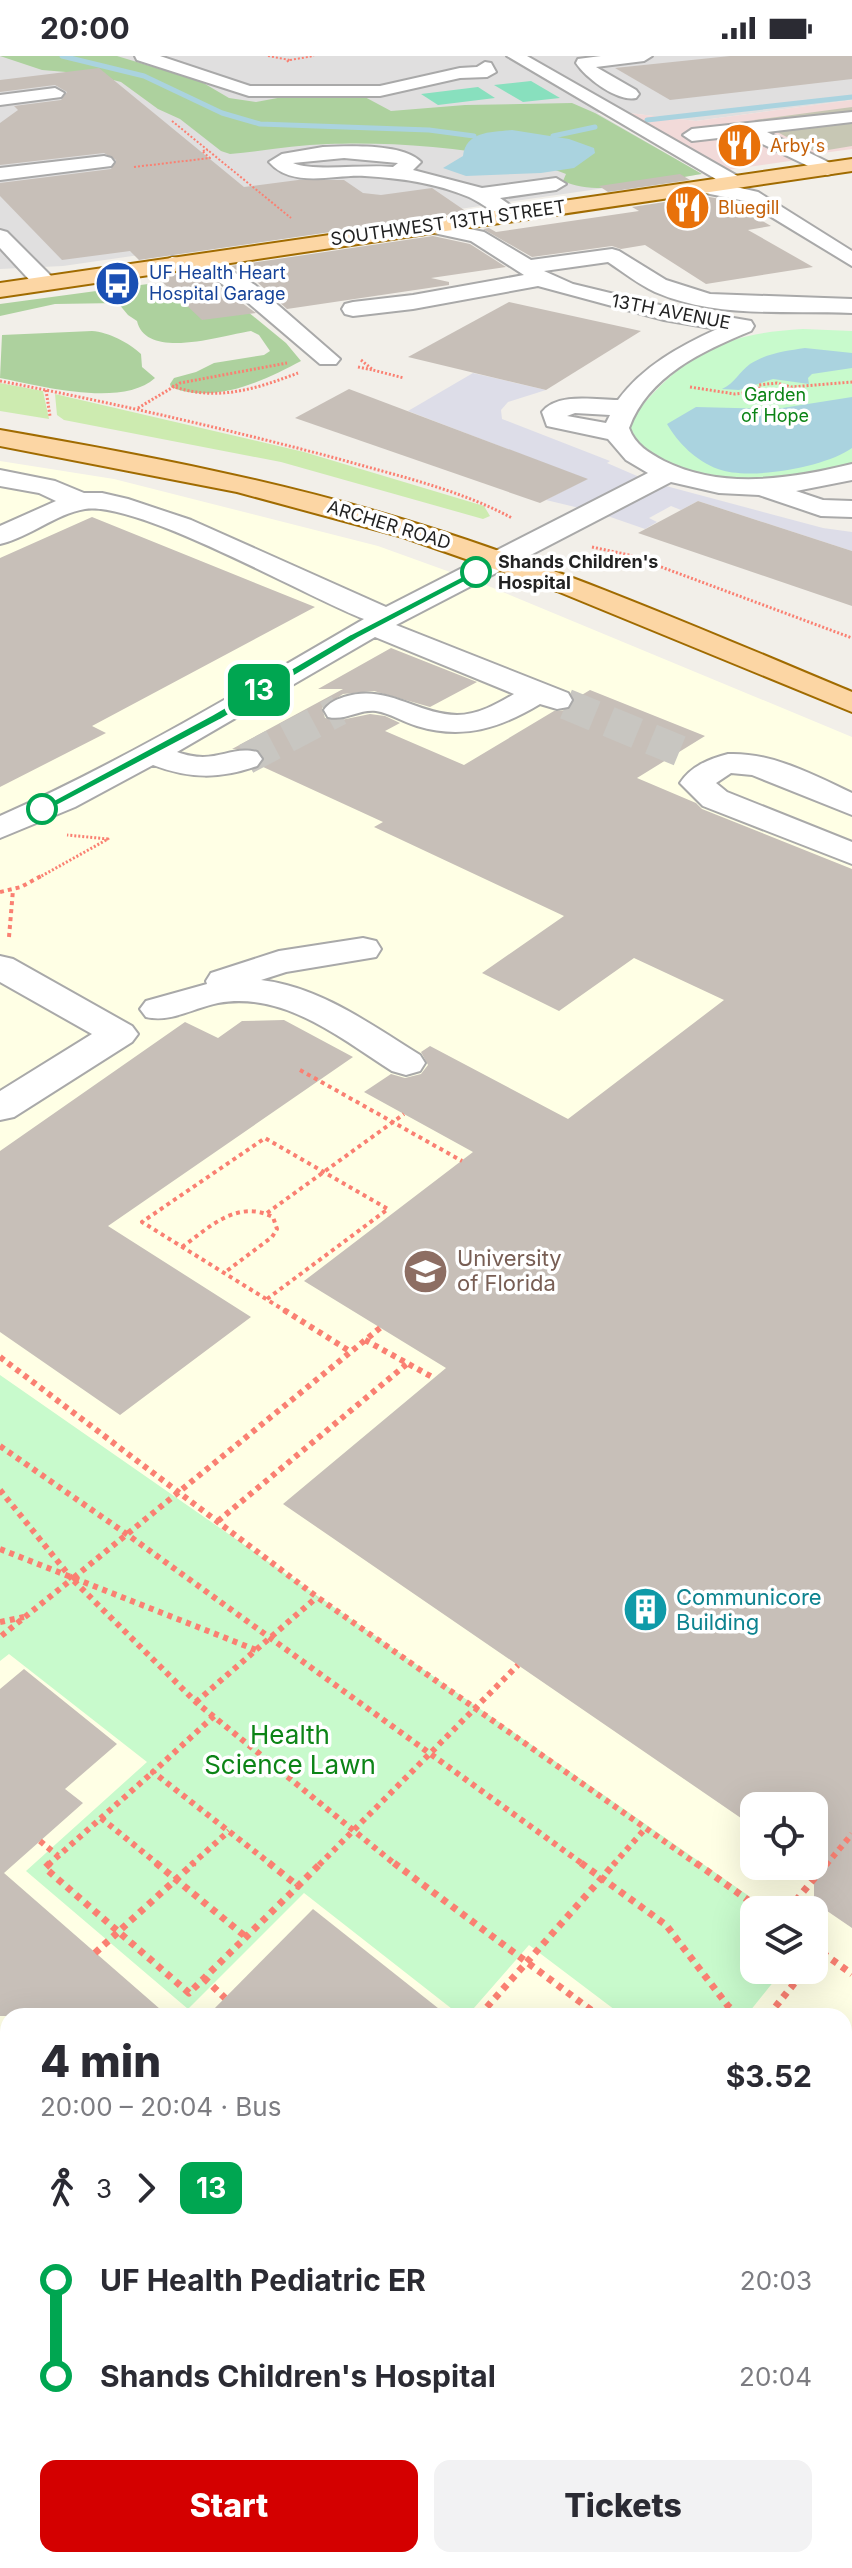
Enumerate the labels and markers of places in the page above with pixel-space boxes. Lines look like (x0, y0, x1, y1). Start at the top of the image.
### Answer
restaurant icon: Arby's (715, 122, 763, 170)
place label: Arby's (770, 135, 825, 156)
restaurant icon: Bluegill (663, 184, 711, 232)
place label: Bluegill (718, 197, 779, 218)
bus stop icon: UF Health Heart Hospital Garage (94, 259, 142, 307)
place label: UF Health Heart Hospital Garage (149, 262, 286, 304)
place label: Shands Children's Hospital (498, 551, 658, 593)
marker: Shands Children's Hospital (461, 557, 491, 587)
unlabelled marker (27, 794, 57, 824)
place label: University of Florida (457, 1245, 562, 1296)
school or university icon: University of Florida (402, 1247, 450, 1295)
place label: Communicore Building (676, 1584, 822, 1635)
building icon: Communicore Building (621, 1586, 669, 1634)

